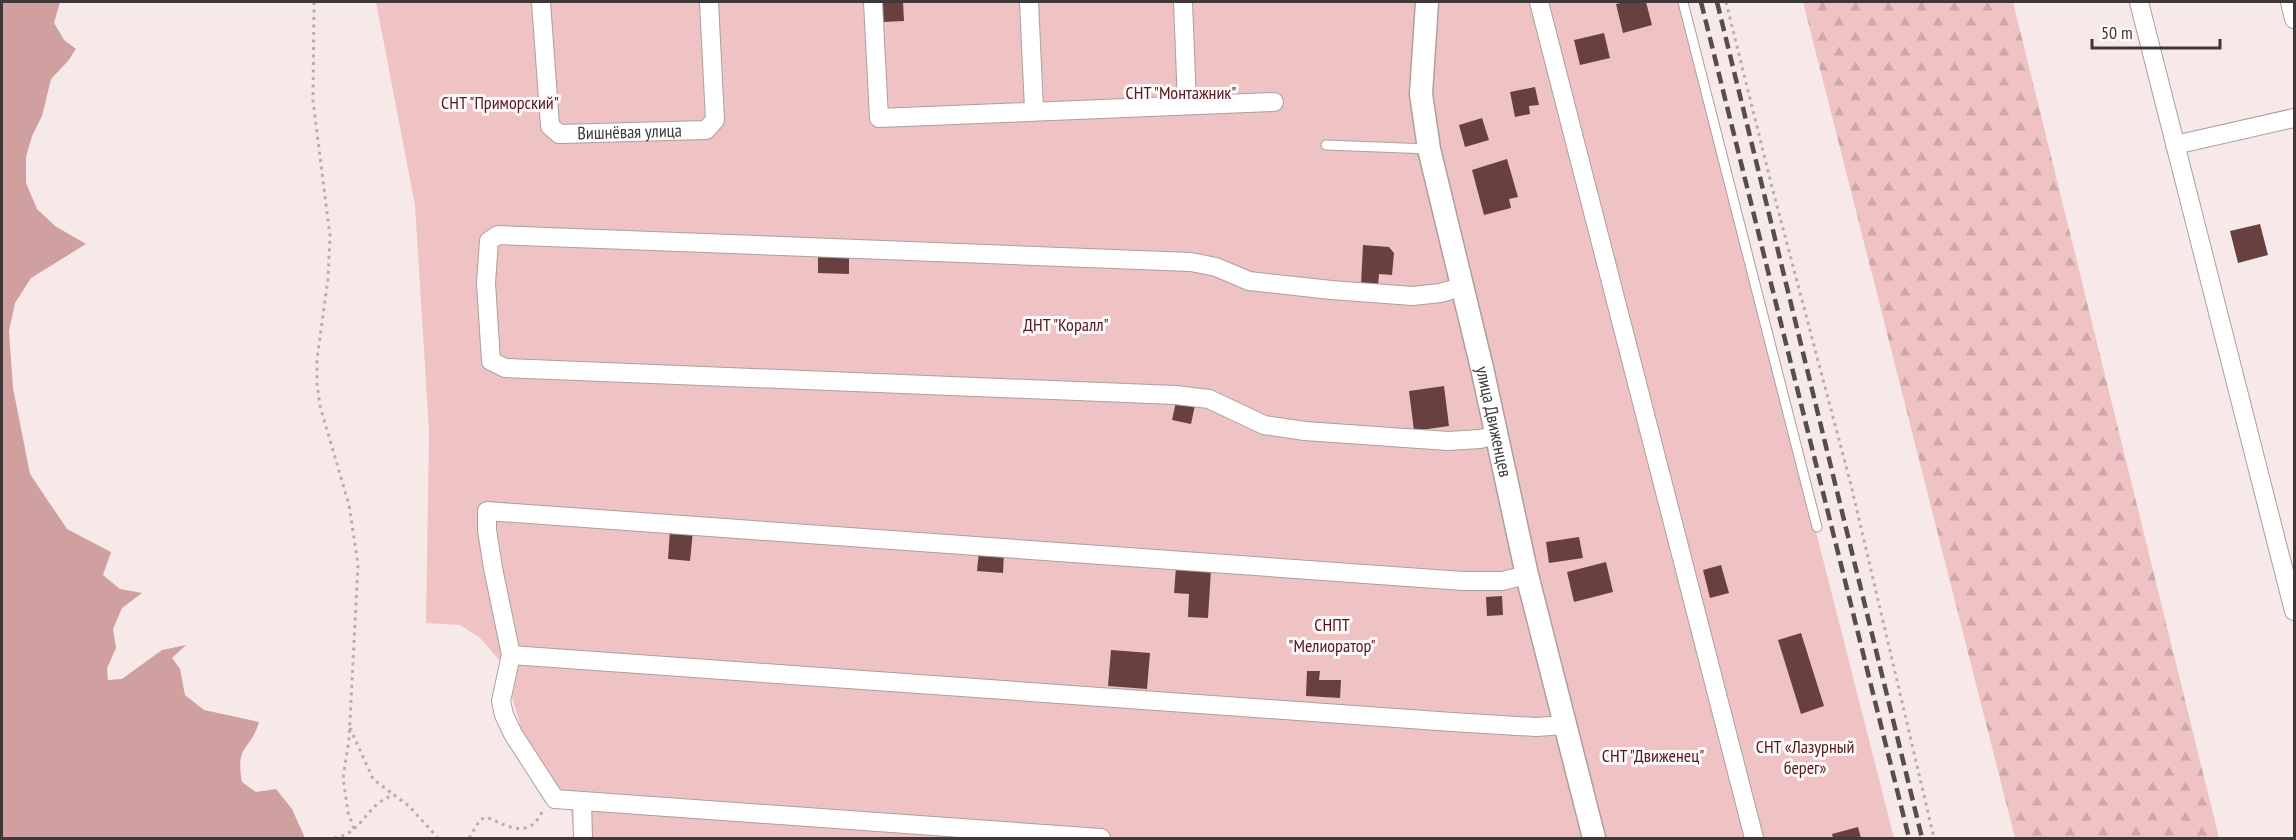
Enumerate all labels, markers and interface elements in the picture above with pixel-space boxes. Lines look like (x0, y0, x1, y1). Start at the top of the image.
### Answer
scale bar (2092, 12, 2220, 50)
text: 50 m (2101, 21, 2133, 44)
park label: СНТ "Монтажник" (1126, 81, 1236, 104)
park label: СНТ "Приморский" (441, 91, 559, 114)
street label: Вишнёвая улица (577, 119, 682, 144)
park label: ДНТ "Коралл" (1023, 313, 1109, 336)
street label: улица Движенцев (1471, 364, 1517, 479)
park label: СНПТ "Мелиоратор" (1288, 613, 1376, 657)
park label: СНТ «Лазурный берег» (1756, 735, 1854, 779)
park label: СНТ "Движенец" (1602, 744, 1704, 767)

